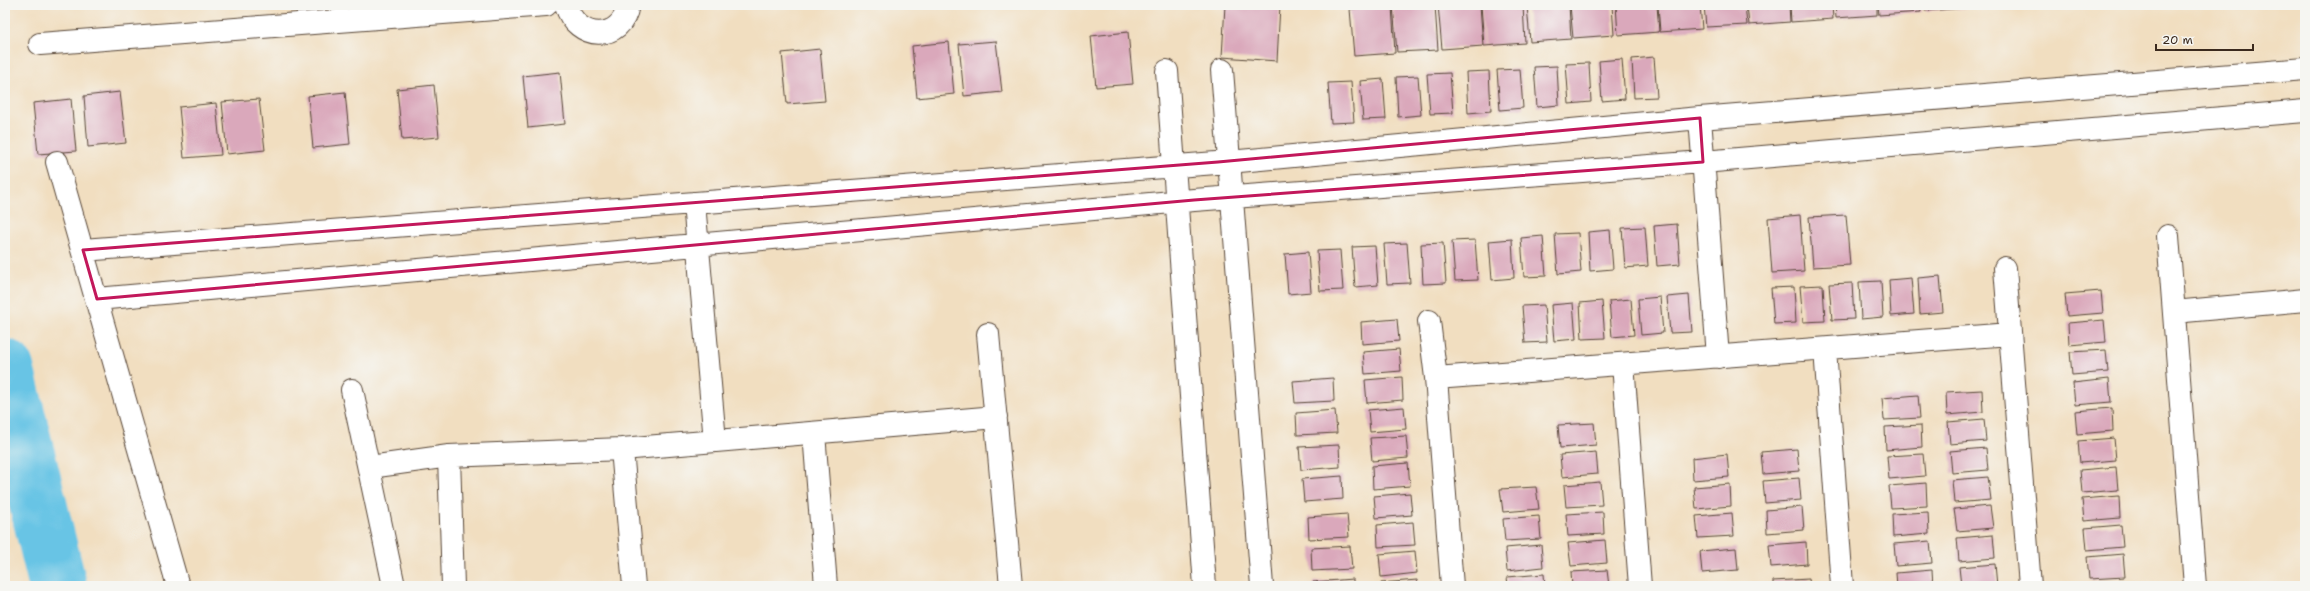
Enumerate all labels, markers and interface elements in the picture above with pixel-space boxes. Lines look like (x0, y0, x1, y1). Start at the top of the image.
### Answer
scale bar (2156, 26, 2253, 52)
text: 20 m (2162, 32, 2193, 48)

